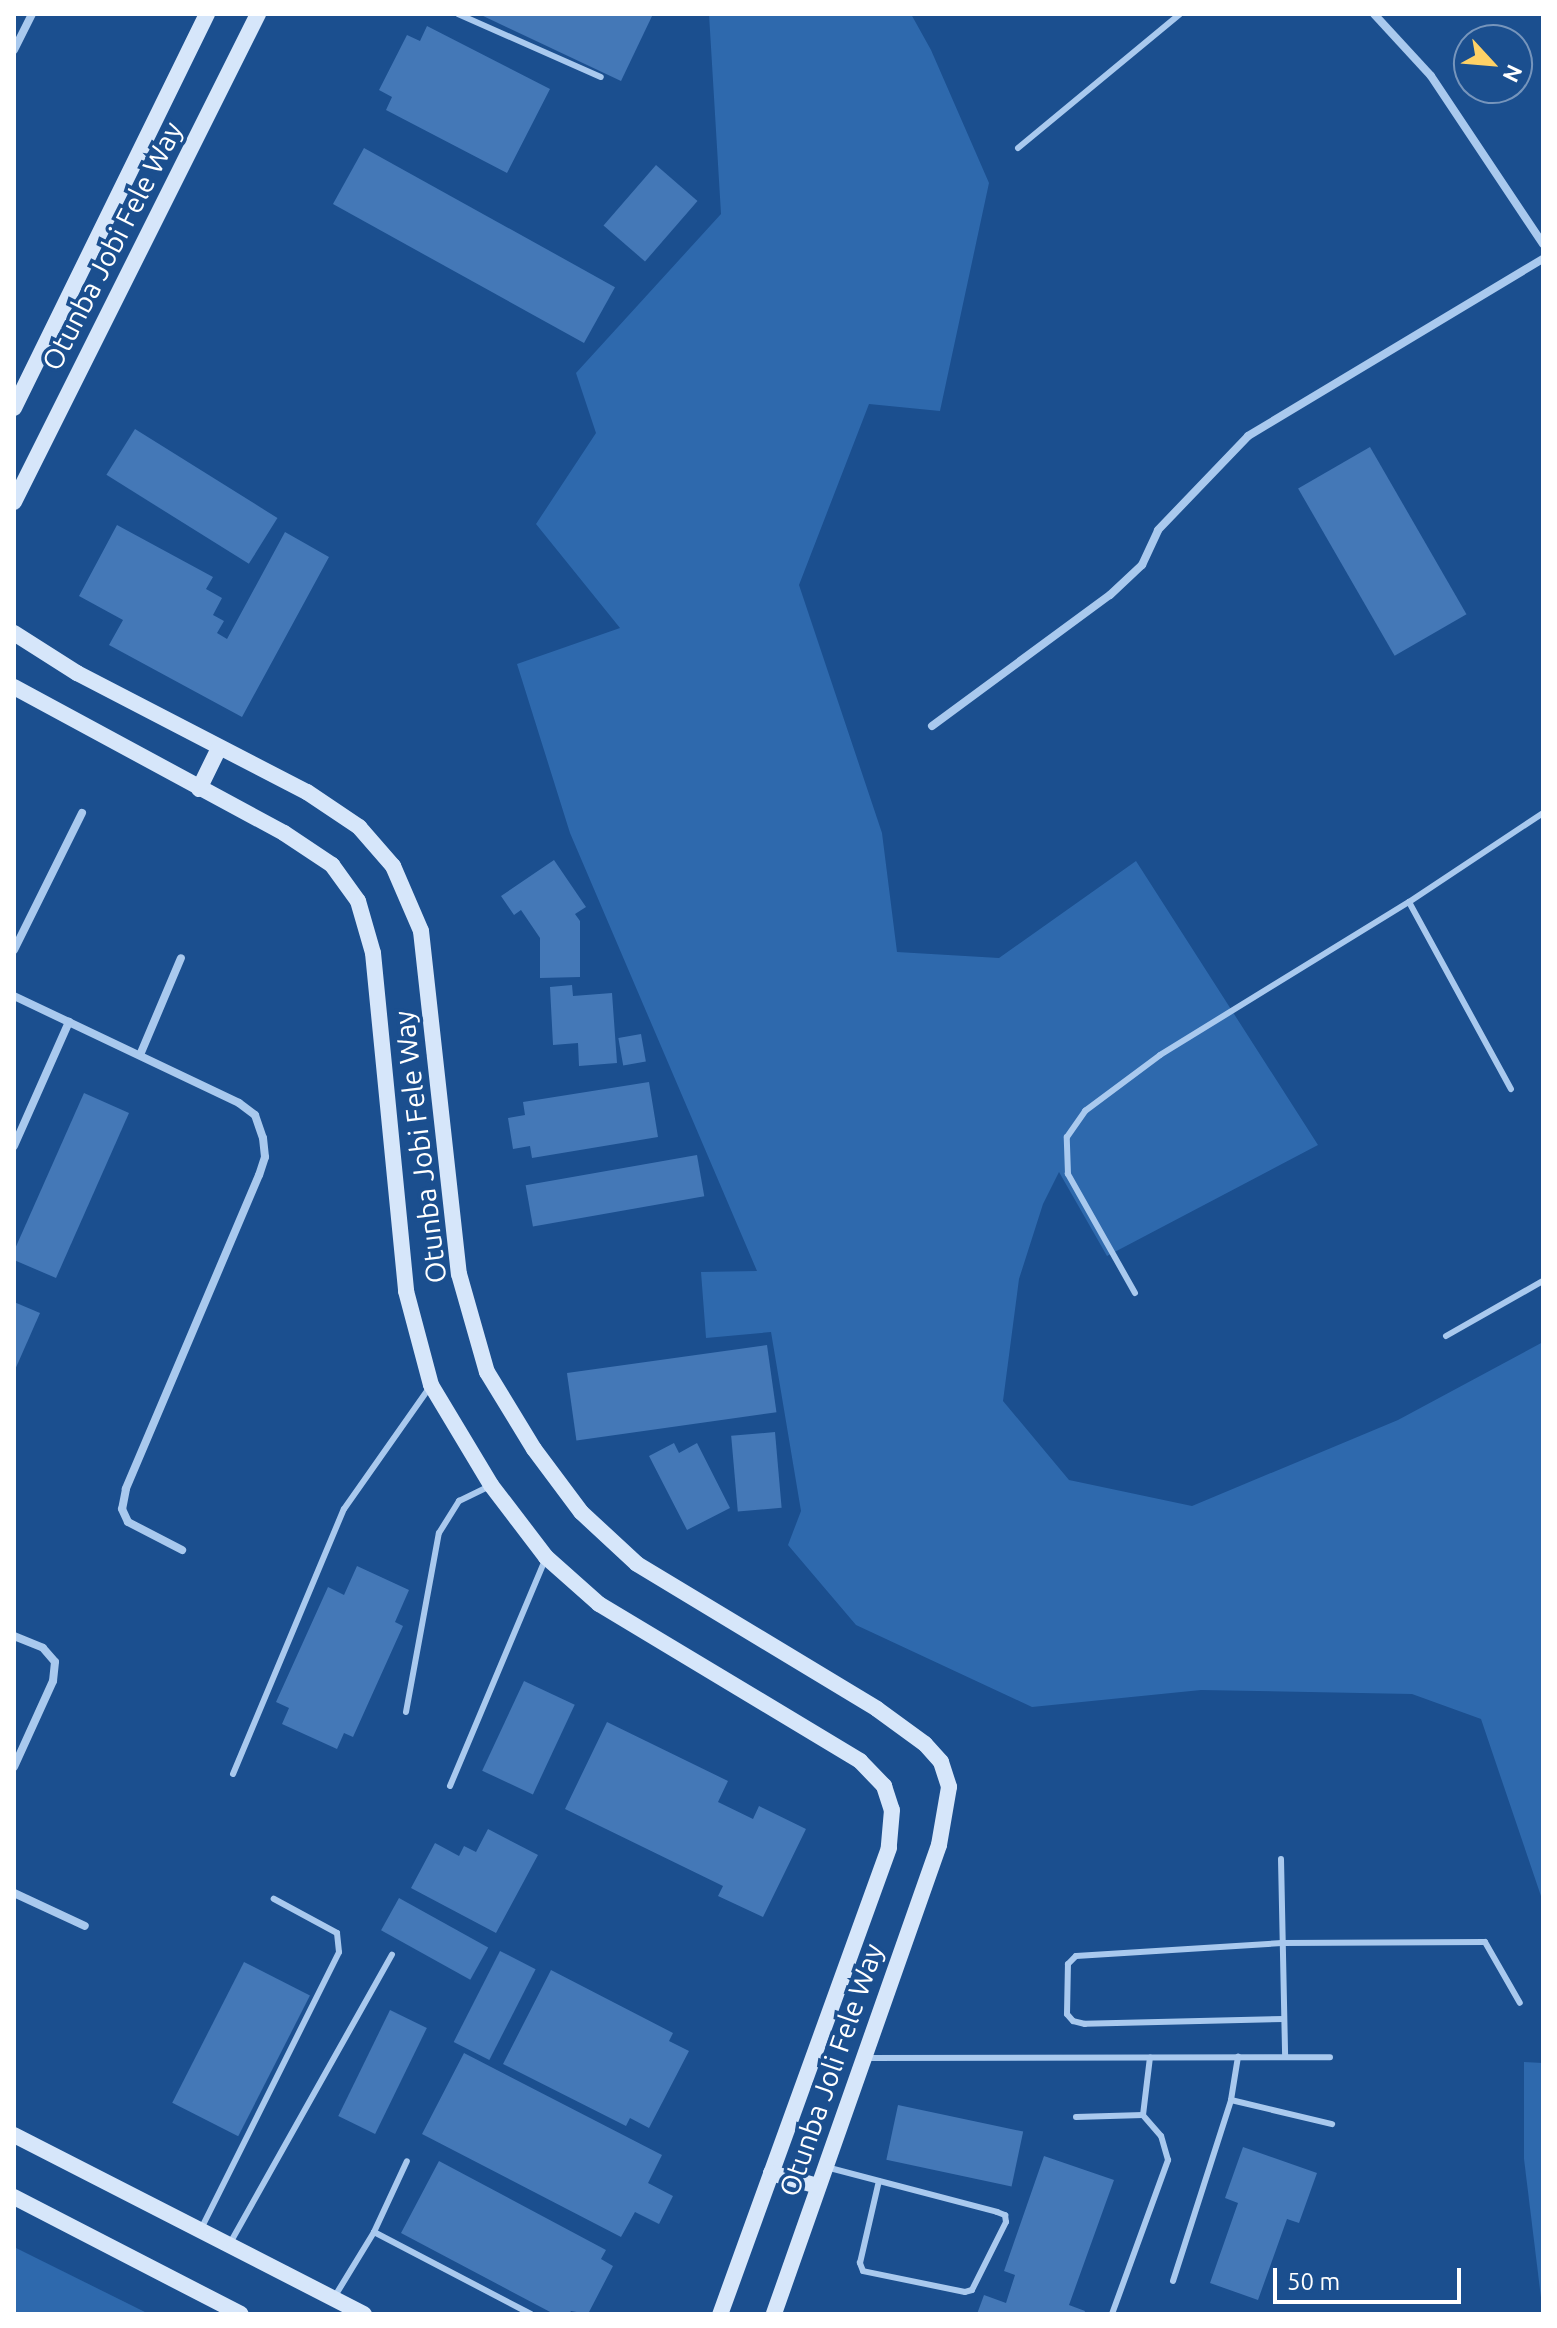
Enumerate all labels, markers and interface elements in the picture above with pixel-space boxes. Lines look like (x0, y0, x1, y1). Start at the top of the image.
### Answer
north arrow (1453, 24, 1533, 104)
text: N (1498, 61, 1528, 87)
street label: Otunba Jobi Fele Way (35, 116, 189, 376)
street label: Otunba Jobi Fele Way (387, 1009, 453, 1285)
street label: Otunba Joli Fele Way (772, 1939, 890, 2201)
scale bar (1277, 2252, 1465, 2302)
text: 50 m (1287, 2268, 1340, 2295)

